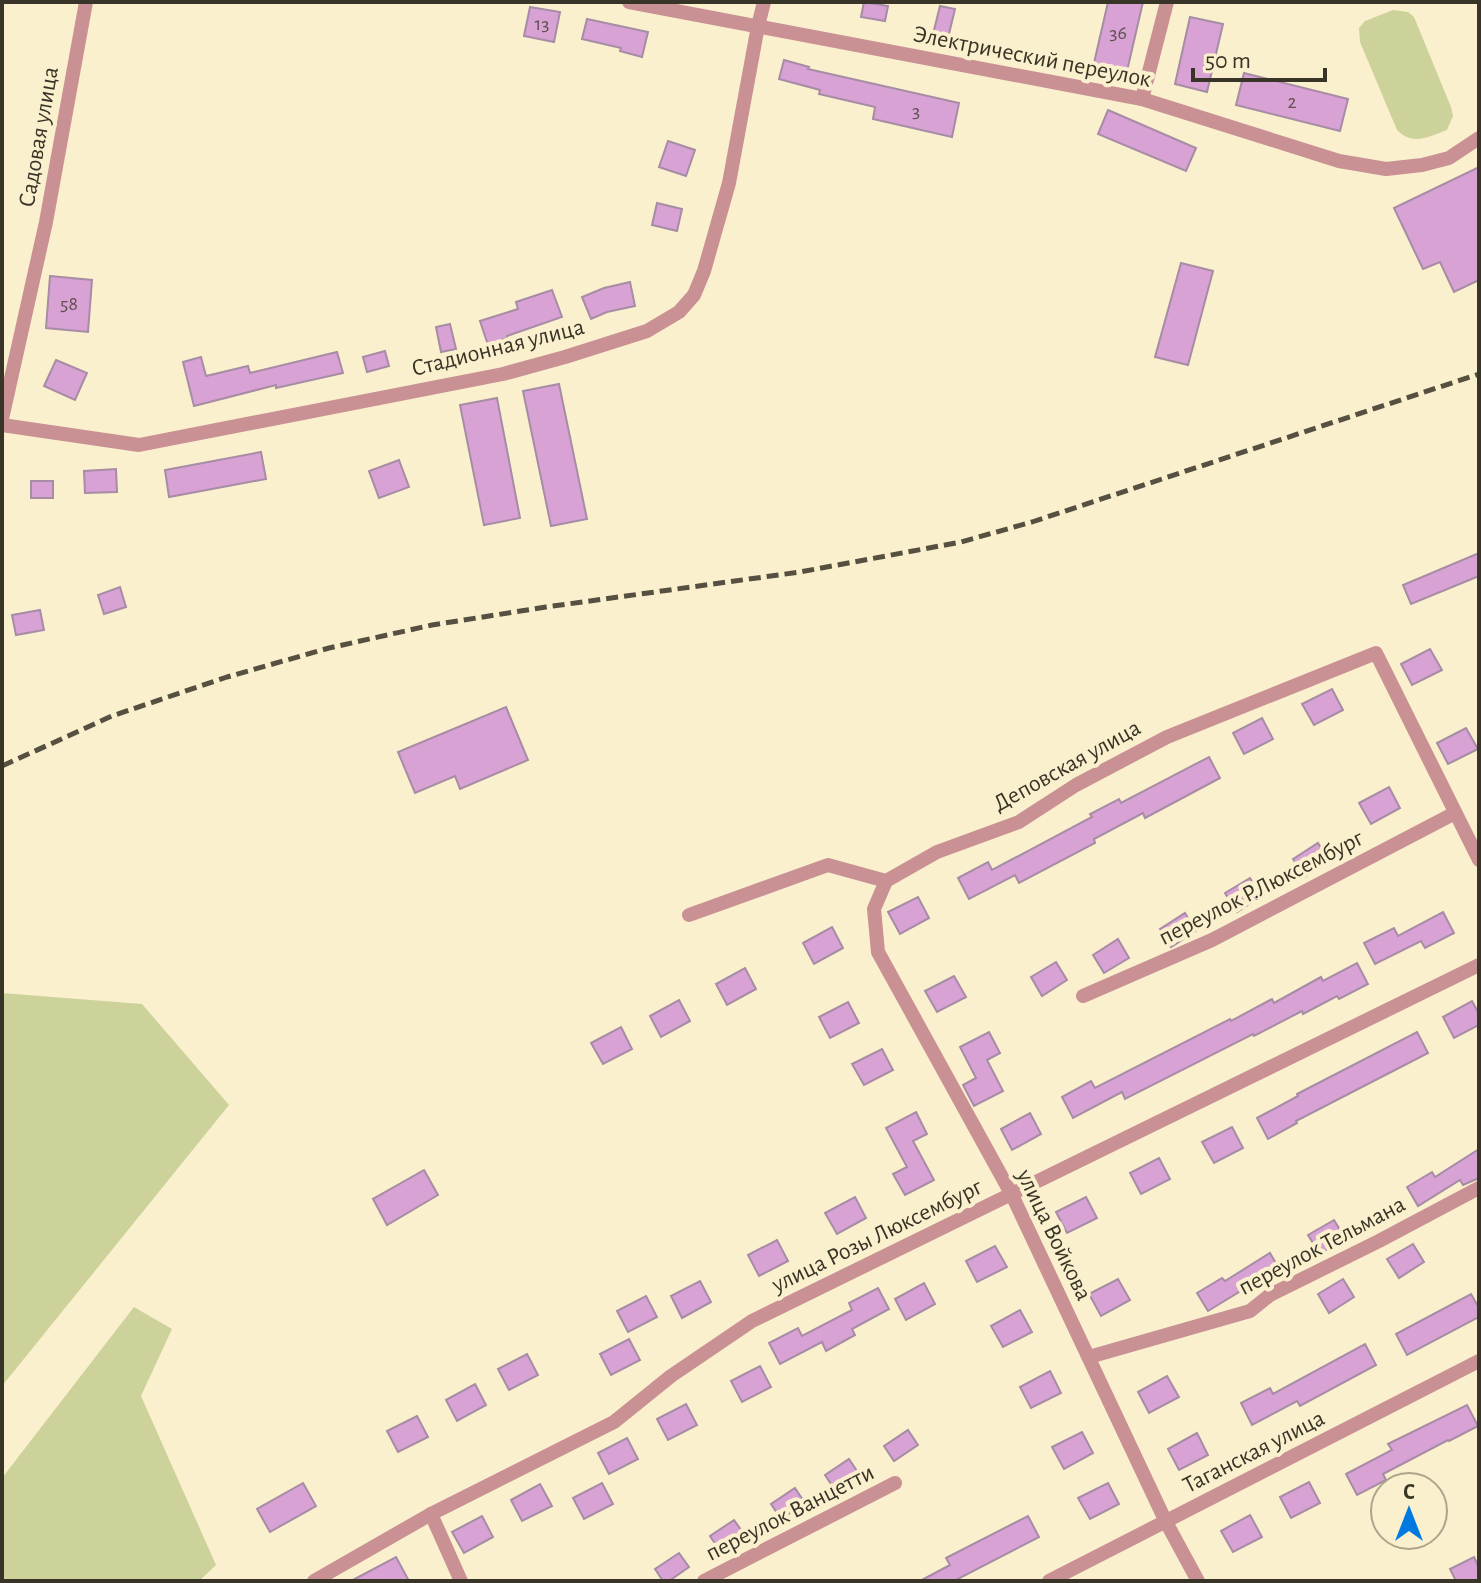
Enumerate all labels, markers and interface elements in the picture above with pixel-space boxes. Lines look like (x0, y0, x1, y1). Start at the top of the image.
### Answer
house number: 13 (534, 14, 550, 34)
street label: Электрический переулок (911, 22, 1153, 92)
house number: 36 (1109, 23, 1127, 43)
scale bar (1193, 32, 1325, 82)
text: 50 m (1205, 49, 1251, 73)
street label: Садовая улица (15, 65, 63, 209)
house number: 2 (1287, 92, 1297, 112)
house number: 3 (912, 101, 920, 121)
house number: 58 (60, 294, 78, 314)
street label: Стадионная улица (409, 315, 587, 381)
street label: Деповская улица (989, 716, 1145, 816)
street label: переулок Р.Люксембург (1155, 826, 1368, 950)
street label: улица Войкова (1012, 1165, 1096, 1304)
street label: улица Розы Люксембург (767, 1174, 986, 1298)
street label: переулок Тельмана (1235, 1192, 1409, 1300)
street label: Таганская улица (1179, 1406, 1329, 1498)
street label: переулок Ванцетти (702, 1460, 878, 1566)
north arrow (1369, 1471, 1449, 1551)
text: С (1403, 1481, 1415, 1503)

